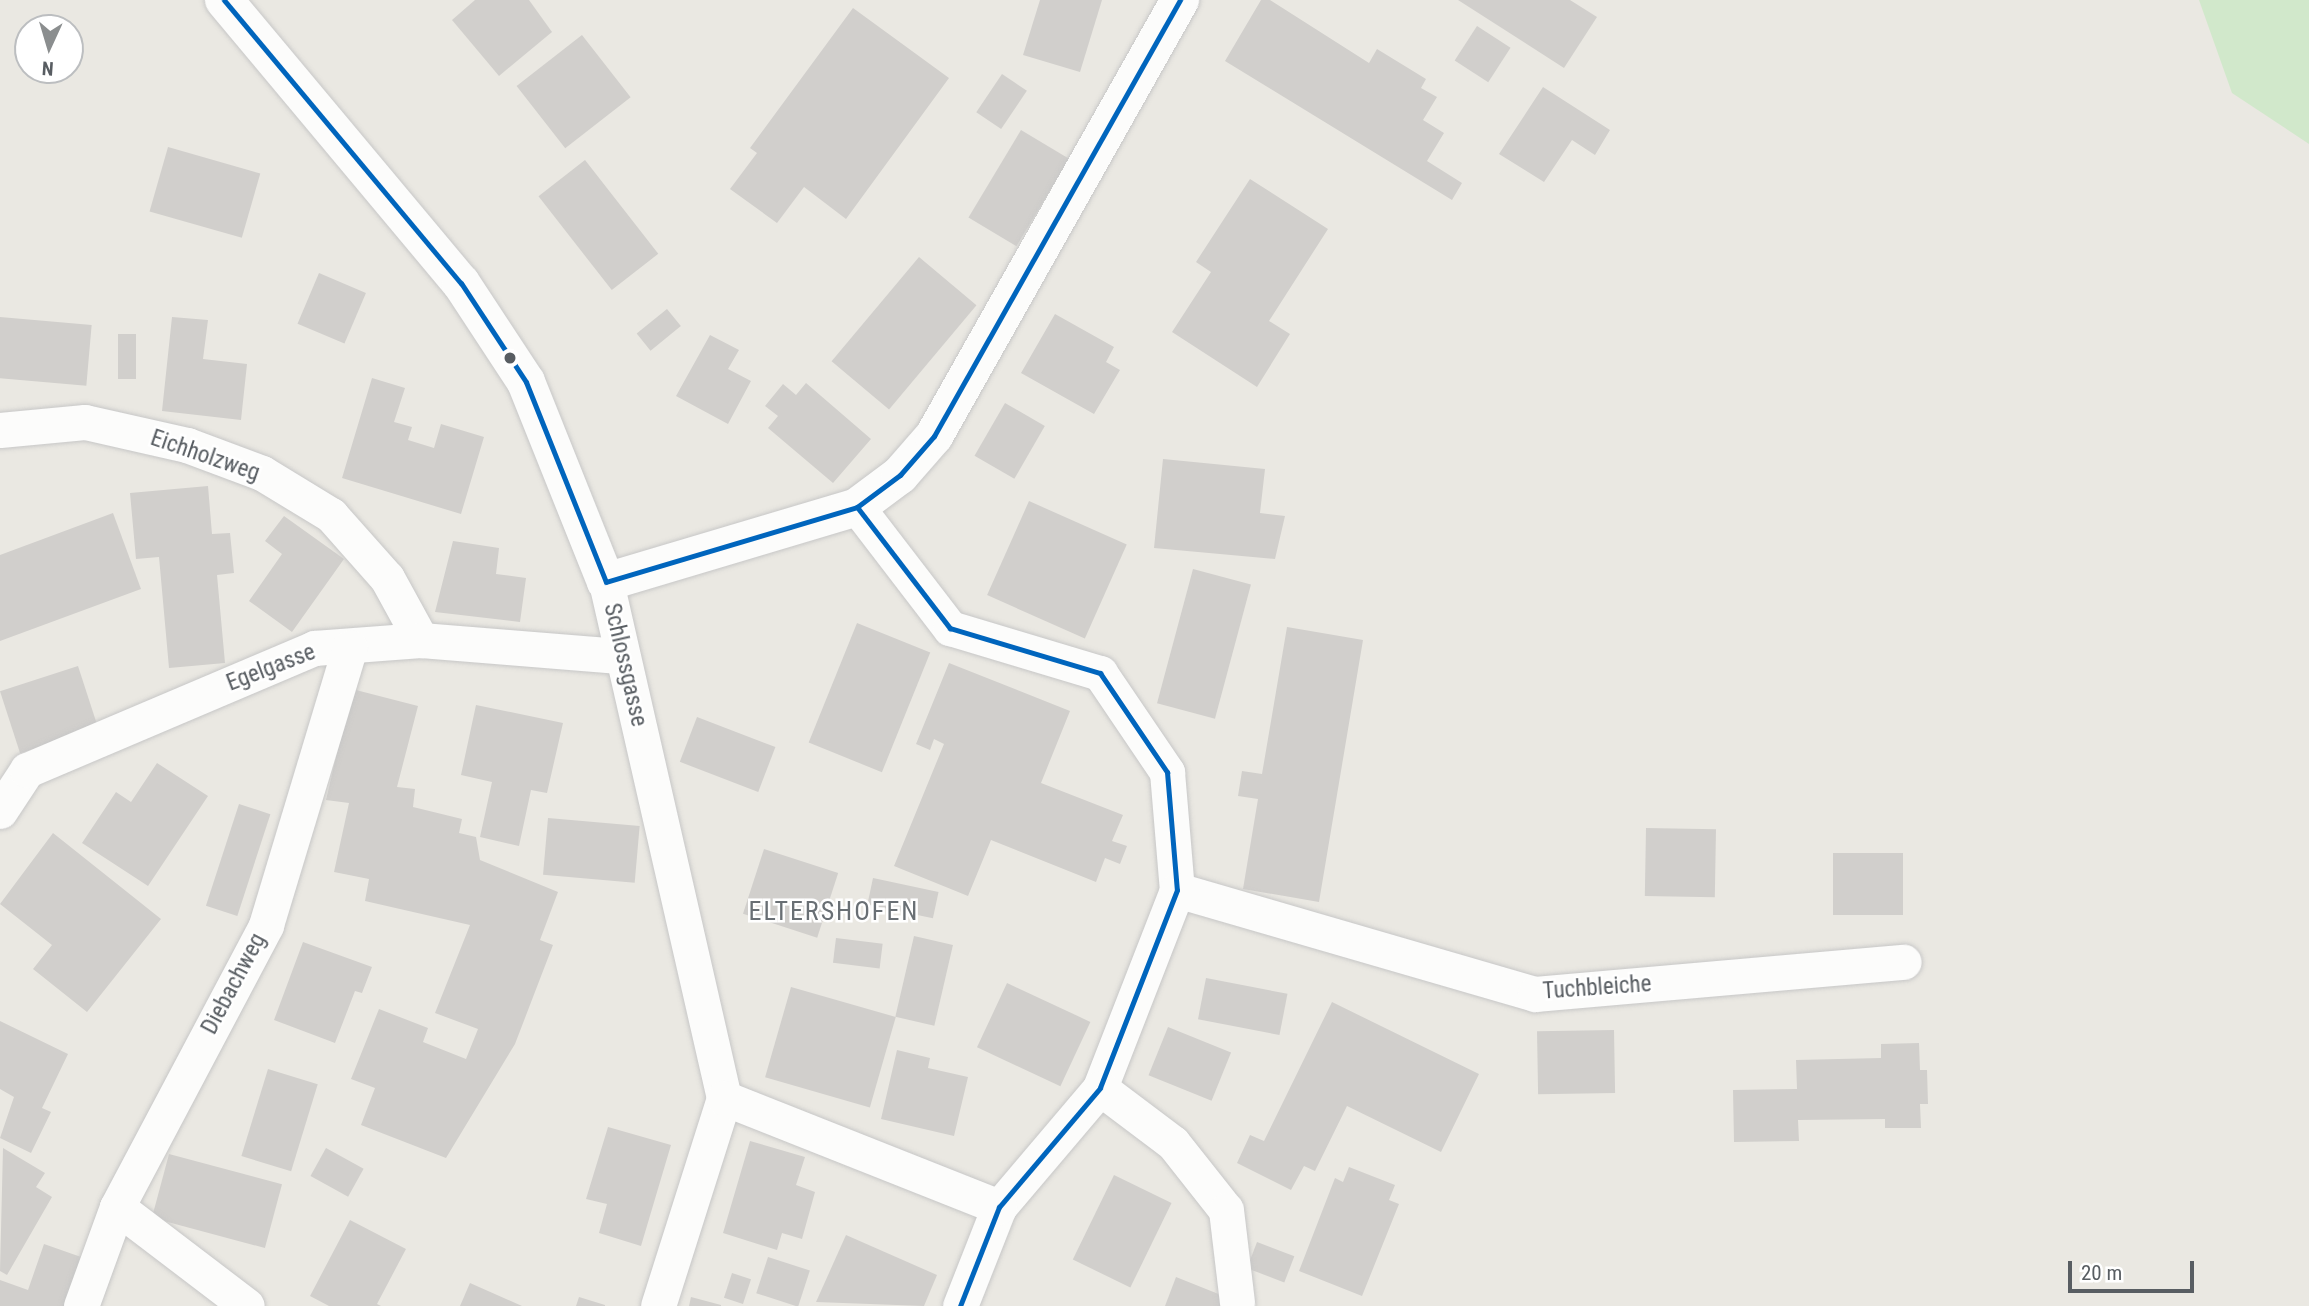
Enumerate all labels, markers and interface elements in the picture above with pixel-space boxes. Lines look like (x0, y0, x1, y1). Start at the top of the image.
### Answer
north arrow (14, 14, 84, 84)
text: N (41, 57, 54, 80)
unlabelled marker (503, 351, 517, 365)
street label: Eichholzweg (147, 424, 263, 488)
street label: Schlossgasse (597, 601, 653, 729)
street label: Egelgasse (223, 638, 319, 698)
district label: ELTERSHOFEN (750, 896, 918, 928)
street label: Diebachweg (196, 929, 272, 1039)
street label: Tuchbleiche (1542, 970, 1652, 1006)
scale bar (2071, 1246, 2197, 1290)
text: 20 m (2081, 1261, 2122, 1285)

